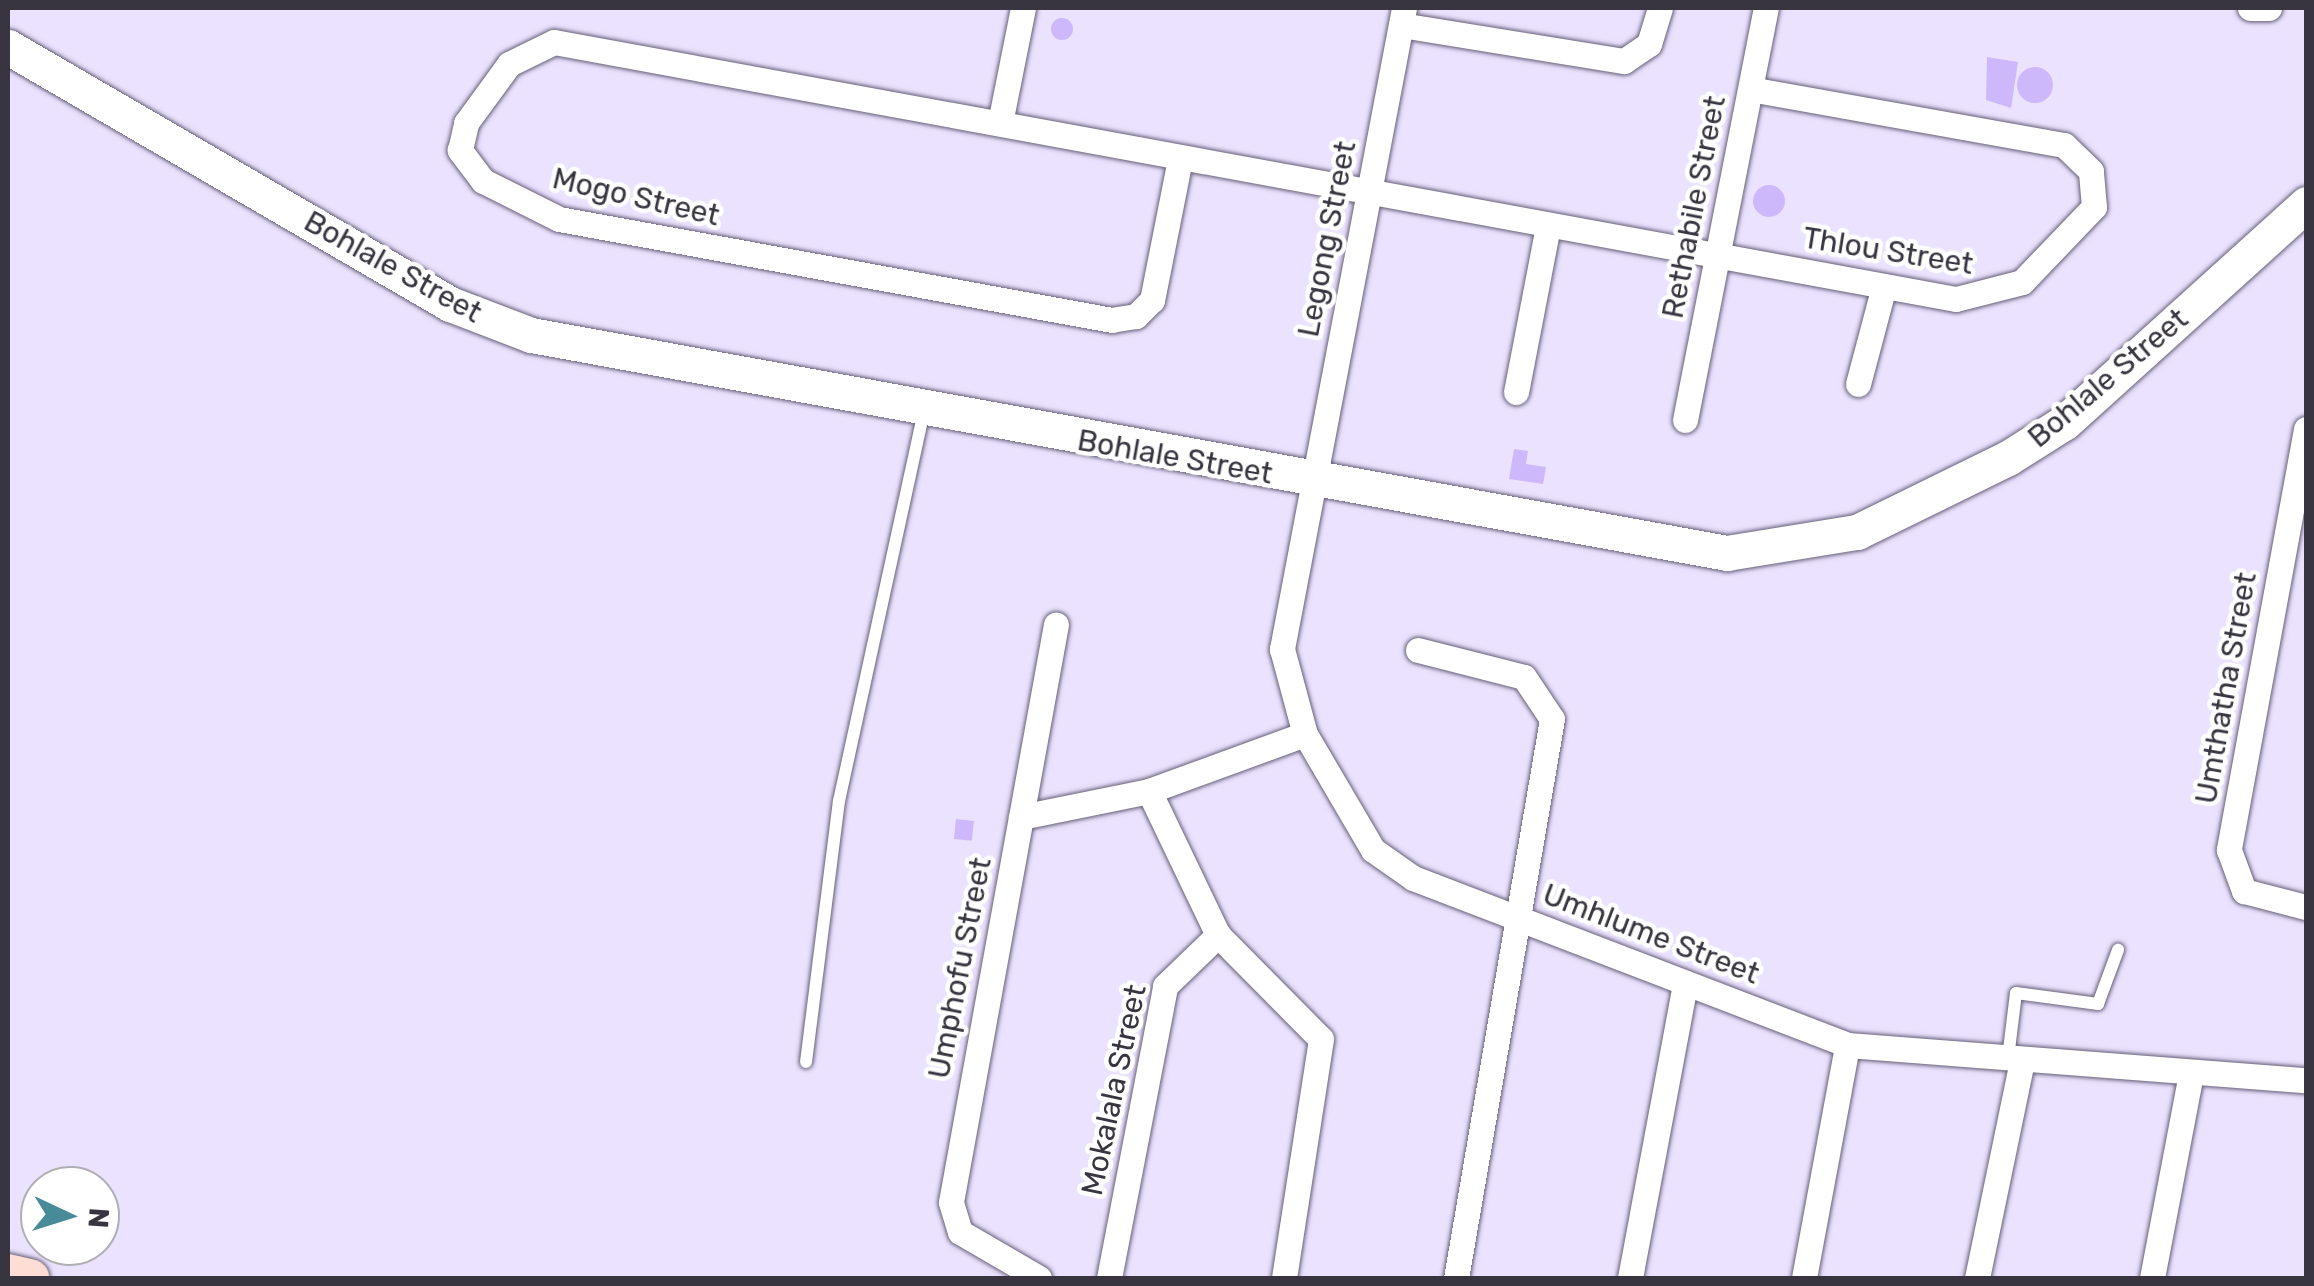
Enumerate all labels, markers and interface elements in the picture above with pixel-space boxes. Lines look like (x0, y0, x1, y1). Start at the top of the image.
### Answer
street label: Rethabile Street (1655, 93, 1733, 321)
street label: Legong Street (1290, 138, 1364, 340)
street label: Mogo Street (549, 160, 723, 234)
street label: Bohlale Street (298, 203, 488, 331)
street label: Thlou Street (1800, 220, 1976, 282)
street label: Bohlale Street (2021, 301, 2195, 455)
street label: Bohlale Street (1075, 422, 1275, 492)
street label: Umthatha Street (2188, 569, 2264, 807)
street label: Umphofu Street (921, 854, 999, 1082)
street label: Umhlume Street (1538, 876, 1764, 992)
street label: Mokalala Street (1074, 981, 1154, 1199)
north arrow (20, 1166, 120, 1266)
text: N (81, 1207, 116, 1229)

